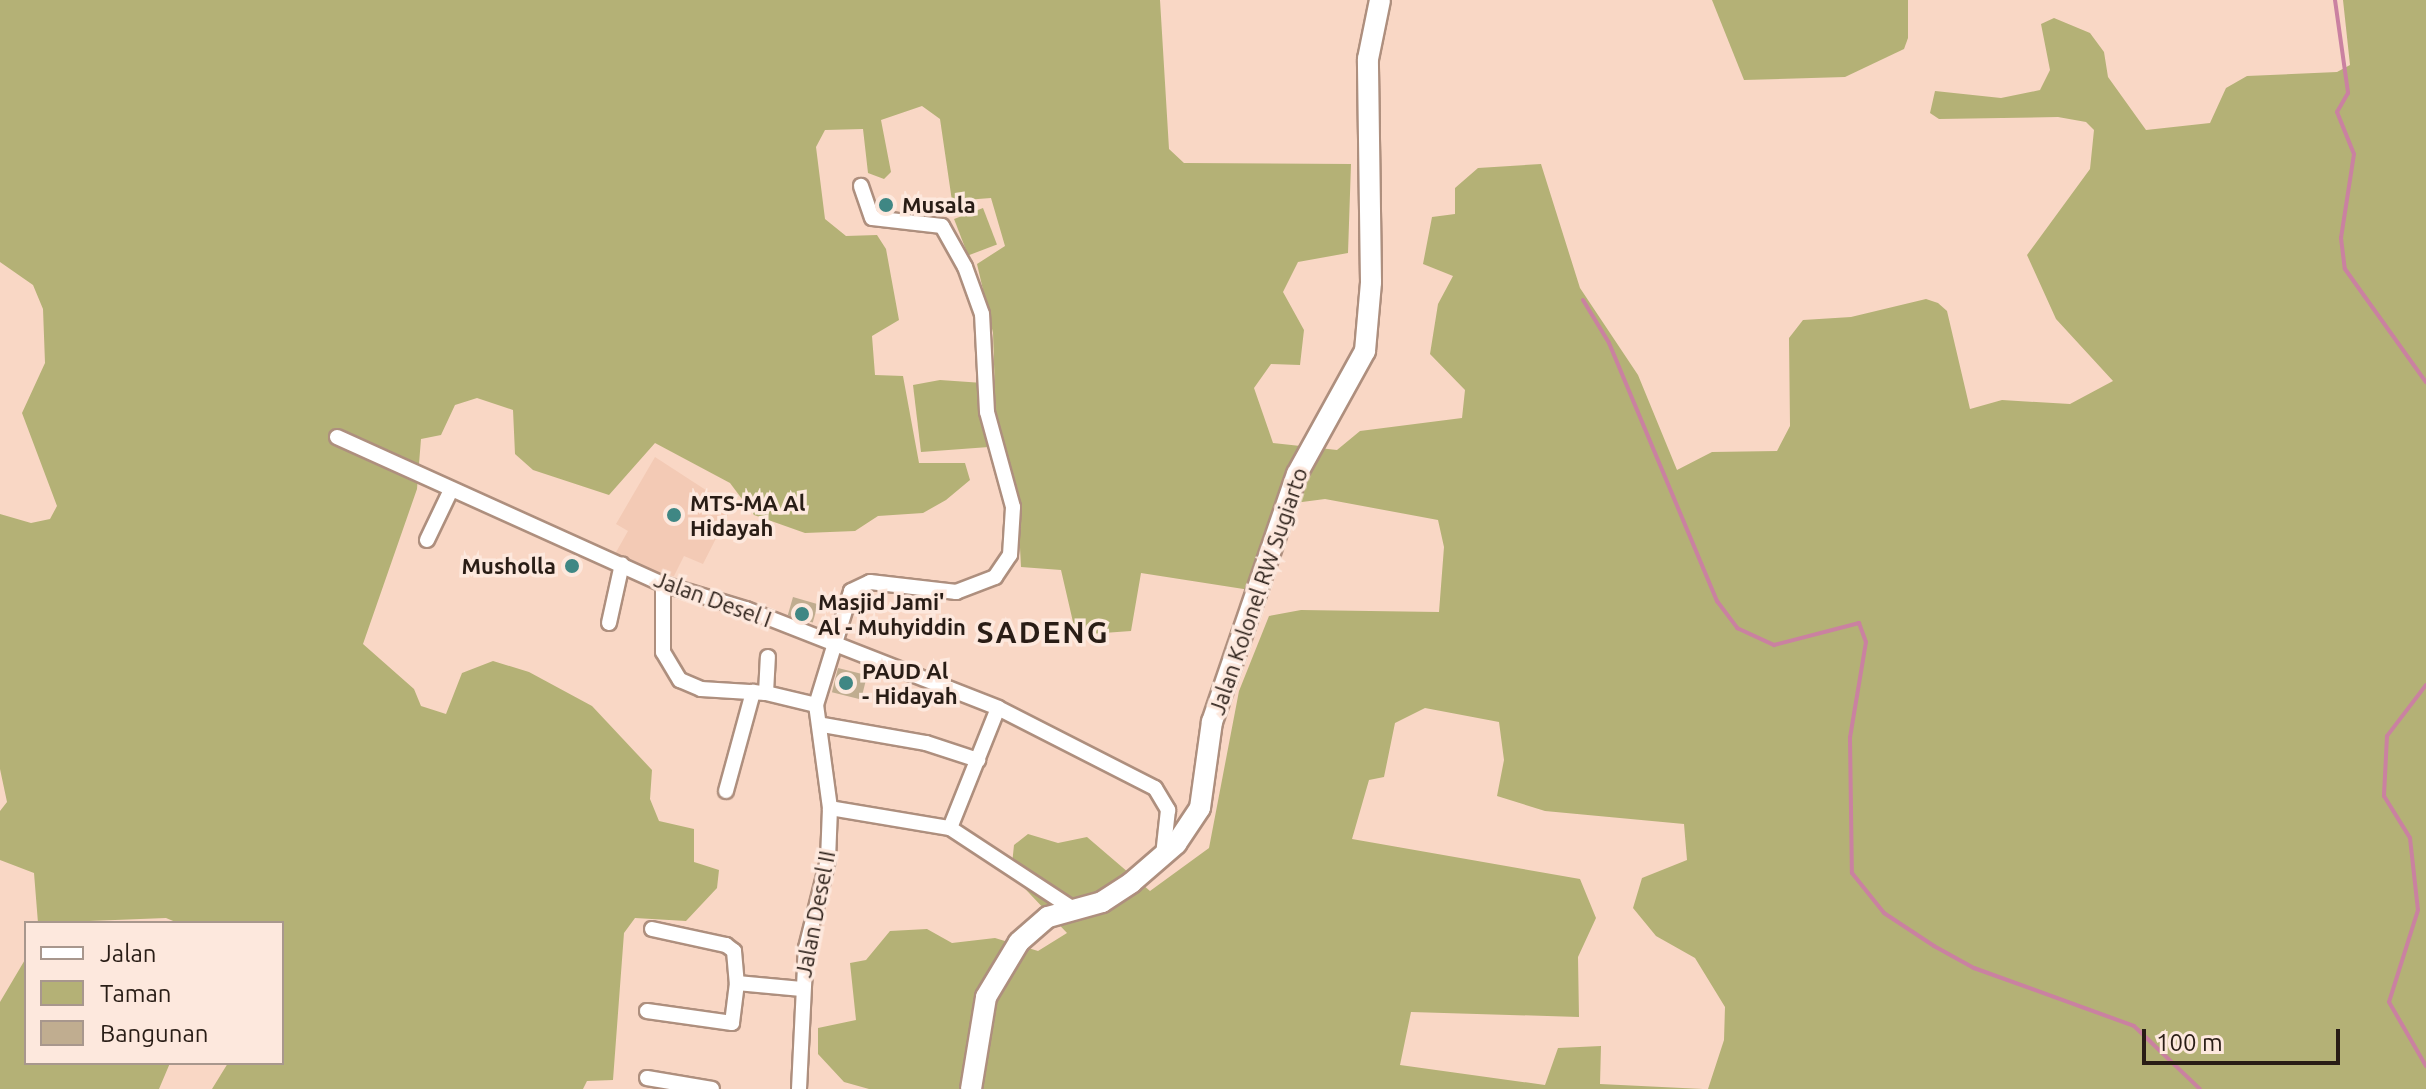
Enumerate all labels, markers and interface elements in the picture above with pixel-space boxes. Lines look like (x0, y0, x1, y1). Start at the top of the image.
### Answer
place label: Musala (902, 192, 976, 218)
marker: Musala (877, 196, 895, 214)
street label: Jalan Kolonel RW Sugiarto (1203, 464, 1313, 718)
place label: MTS-MA Al Hidayah (690, 489, 805, 540)
marker: MTS-MA Al Hidayah (665, 506, 683, 524)
place label: Musholla (462, 553, 556, 579)
marker: Musholla (563, 557, 581, 575)
street label: Jalan Desel I (651, 566, 775, 632)
place label: Masjid Jami' Al - Muhyiddin (818, 588, 966, 640)
marker: Masjid Jami' Al - Muhyiddin (793, 605, 811, 623)
district label: SADENG (977, 614, 1109, 650)
place label: PAUD Al - Hidayah (862, 657, 958, 708)
marker: PAUD Al - Hidayah (837, 674, 855, 692)
street label: Jalan Desel II (790, 849, 840, 979)
legend (24, 921, 284, 1065)
text: Jalan (100, 940, 157, 967)
text: Taman (100, 980, 172, 1007)
scale bar (2146, 1013, 2344, 1063)
text: Bangunan (100, 1020, 209, 1047)
text: 100 m (2156, 1029, 2223, 1056)

